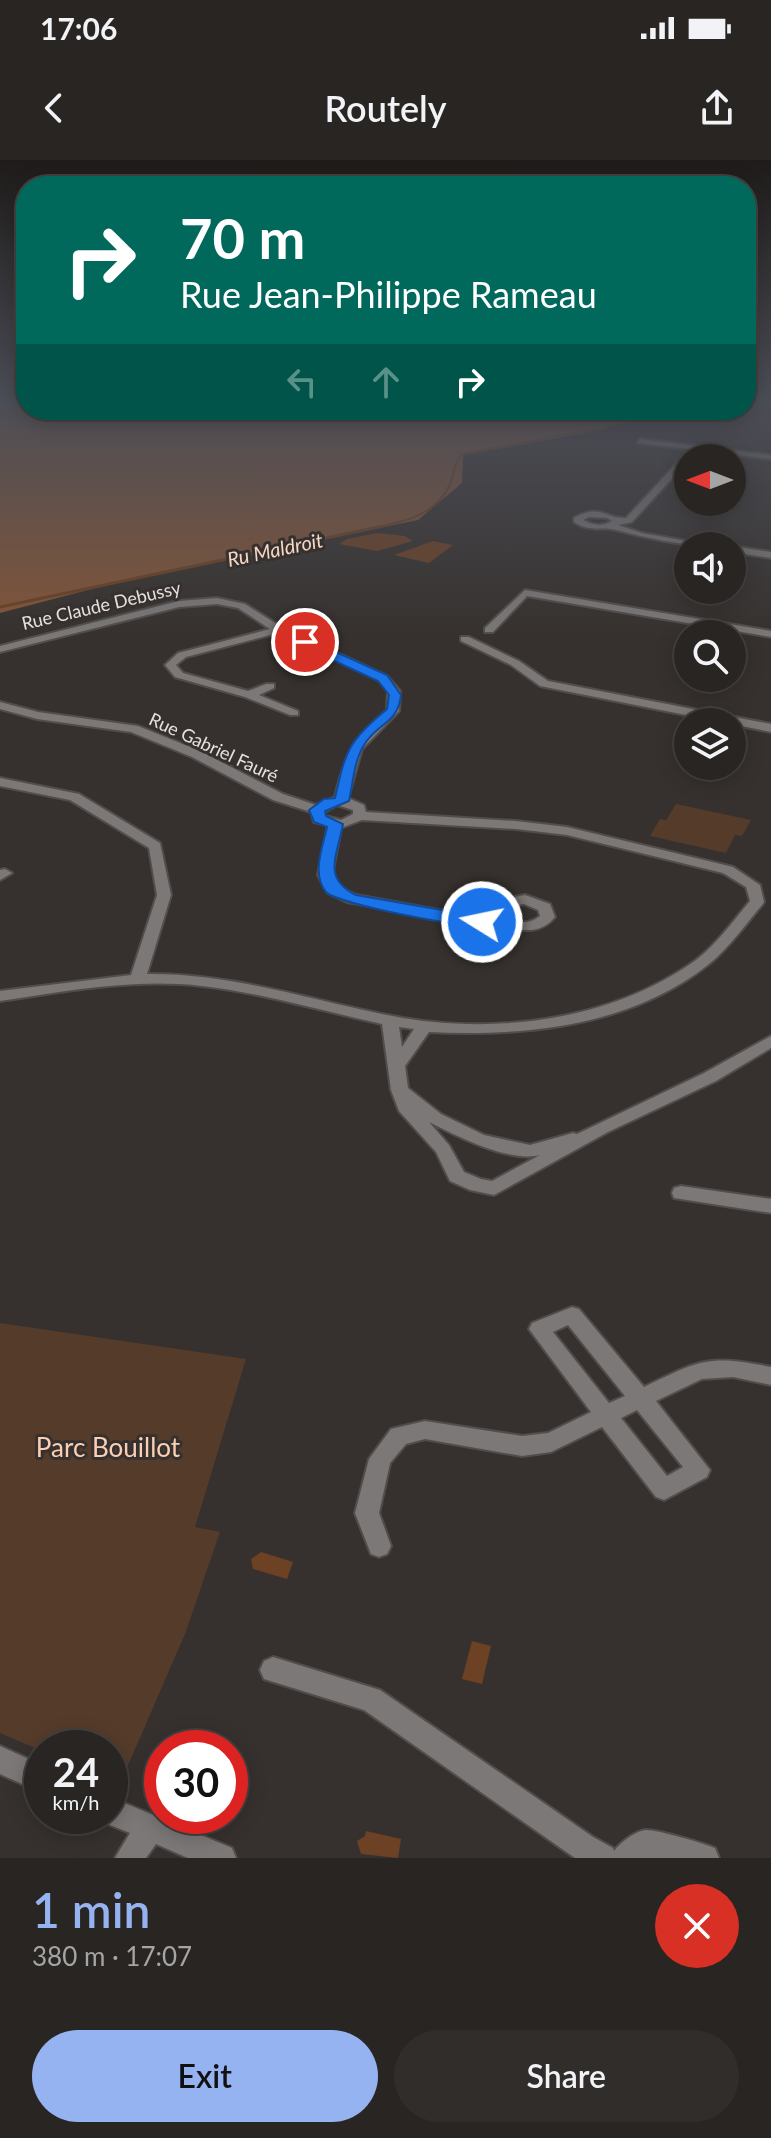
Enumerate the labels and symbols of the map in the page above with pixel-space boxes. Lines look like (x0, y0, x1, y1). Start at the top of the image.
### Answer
north arrow (674, 444, 746, 516)
water label: Ru Maldroit (225, 527, 325, 571)
street label: Rue Claude Debussy (19, 576, 183, 634)
pin (271, 608, 339, 676)
street label: Rue Gabriel Fauré (146, 707, 282, 787)
position arrow (440, 880, 524, 964)
park label: Parc Bouillot (36, 1431, 181, 1463)
speed limit sign: 30 (144, 1730, 248, 1834)

